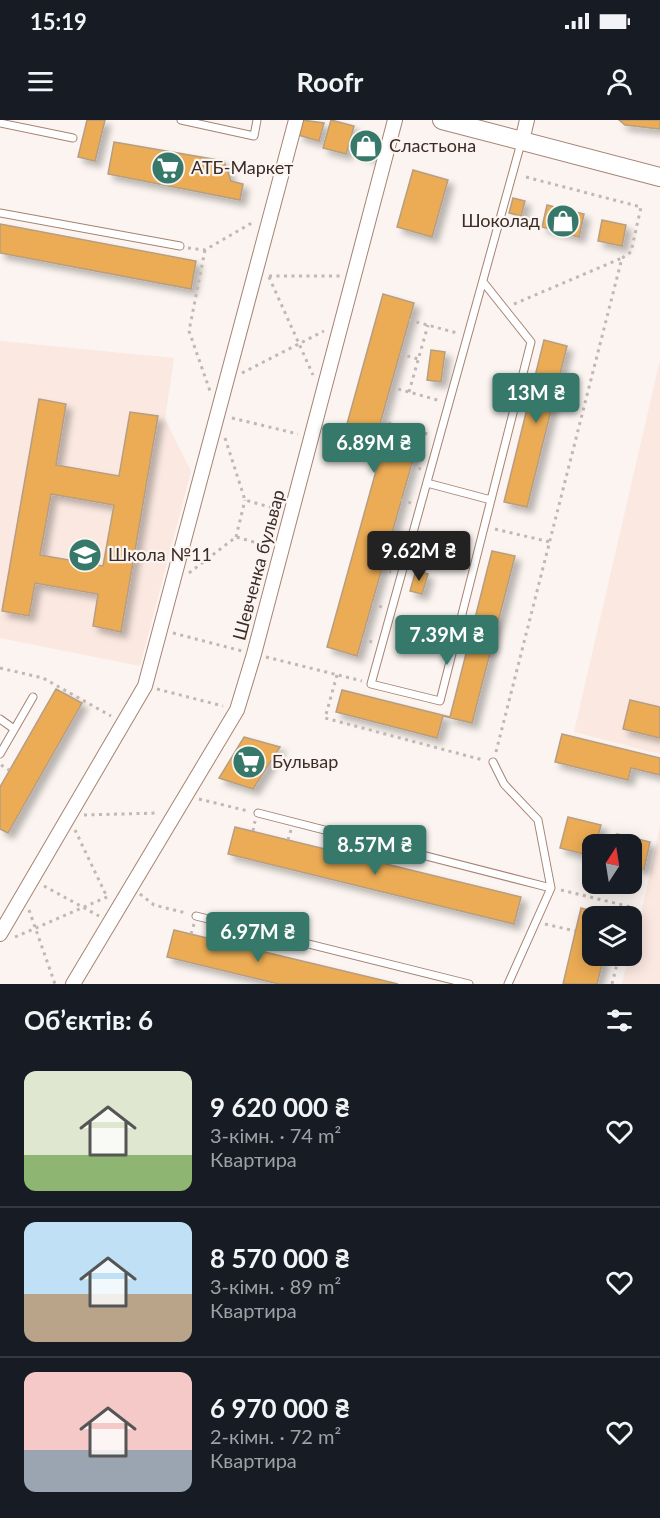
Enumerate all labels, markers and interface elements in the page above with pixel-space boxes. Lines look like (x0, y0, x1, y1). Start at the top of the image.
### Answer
text: 15:19 (30, 8, 87, 35)
icon: menu (24, 65, 57, 98)
text: Roofr (297, 65, 363, 98)
icon: person (603, 65, 636, 98)
shop icon: Сластьона (348, 128, 384, 164)
place label: Сластьона (389, 134, 476, 156)
supermarket icon: АТБ-Маркет (150, 150, 186, 186)
place label: АТБ-Маркет (191, 156, 293, 178)
shop icon: Шоколад (545, 203, 581, 239)
place label: Шоколад (461, 209, 540, 231)
pin: 13M ₴ (494, 373, 578, 424)
text: 13M ₴ (506, 380, 566, 404)
pin: 6.89M ₴ (319, 423, 429, 474)
text: 6.89M ₴ (336, 430, 412, 454)
street label: Шевченка бульвар (227, 487, 289, 642)
pin: 9.62M ₴ (364, 531, 474, 582)
school or university icon: Школа №11 (67, 537, 103, 573)
text: 9.62M ₴ (381, 538, 457, 562)
place label: Школа №11 (108, 543, 212, 565)
pin: 7.39M ₴ (392, 615, 502, 666)
text: 7.39M ₴ (409, 622, 485, 646)
supermarket icon: Бульвар (231, 744, 267, 780)
place label: Бульвар (272, 750, 338, 772)
pin: 8.57M ₴ (320, 825, 430, 876)
text: 8.57M ₴ (337, 832, 413, 856)
north arrow (582, 834, 642, 894)
map controls (582, 834, 642, 966)
button: layers (582, 906, 642, 966)
pin: 6.97M ₴ (203, 912, 313, 963)
text: 6.97M ₴ (220, 919, 296, 943)
text: Об’єктів: 6 (24, 1004, 153, 1036)
icon: filters (603, 1004, 636, 1037)
text: 9 620 000 ₴ (210, 1091, 350, 1123)
icon: home (72, 1095, 144, 1167)
icon: heart (603, 1115, 636, 1148)
text: 3-кімн. · 74 m² (210, 1123, 341, 1147)
text: Квартира (210, 1147, 297, 1171)
text: 8 570 000 ₴ (210, 1242, 350, 1274)
icon: home (72, 1246, 144, 1318)
icon: heart (603, 1266, 636, 1299)
text: 3-кімн. · 89 m² (210, 1274, 341, 1298)
text: Квартира (210, 1298, 297, 1322)
text: 6 970 000 ₴ (210, 1392, 350, 1424)
icon: home (72, 1396, 144, 1468)
icon: heart (603, 1416, 636, 1449)
text: 2-кімн. · 72 m² (210, 1424, 341, 1448)
text: Квартира (210, 1448, 297, 1472)

